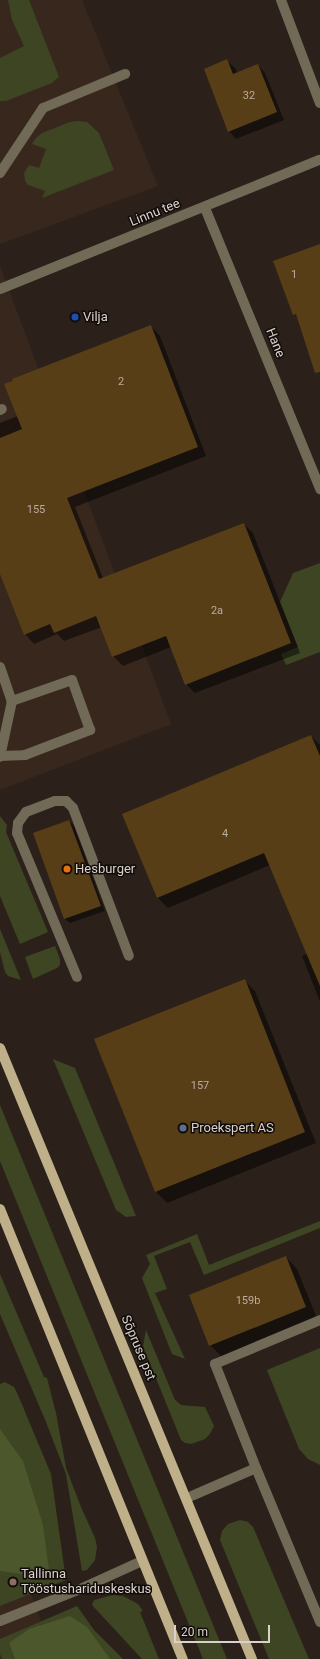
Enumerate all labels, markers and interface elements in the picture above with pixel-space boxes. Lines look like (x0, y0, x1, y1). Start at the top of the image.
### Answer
house number: 32 (243, 89, 255, 103)
street label: Linnu tee (128, 196, 182, 230)
house number: 1 (291, 268, 297, 282)
place label: Vilja (83, 309, 108, 325)
marker: Vilja (70, 312, 80, 322)
street label: Hane (262, 326, 288, 360)
house number: 2 (118, 375, 124, 389)
house number: 155 (27, 503, 45, 517)
house number: 2a (211, 604, 223, 618)
house number: 4 (222, 827, 228, 841)
place label: Hesburger (75, 861, 135, 877)
marker: Hesburger (62, 864, 72, 874)
house number: 157 (191, 1079, 209, 1093)
place label: Proekspert AS (191, 1120, 274, 1136)
marker: Proekspert AS (178, 1123, 188, 1133)
house number: 159b (236, 1294, 260, 1308)
street label: Sõpruse pst (117, 1313, 159, 1383)
place label: Tallinna Tööstushariduskeskus (21, 1567, 151, 1598)
marker: Tallinna Tööstushariduskeskus (8, 1577, 18, 1587)
scale bar (176, 1617, 272, 1643)
text: 20 m (181, 1625, 208, 1639)

